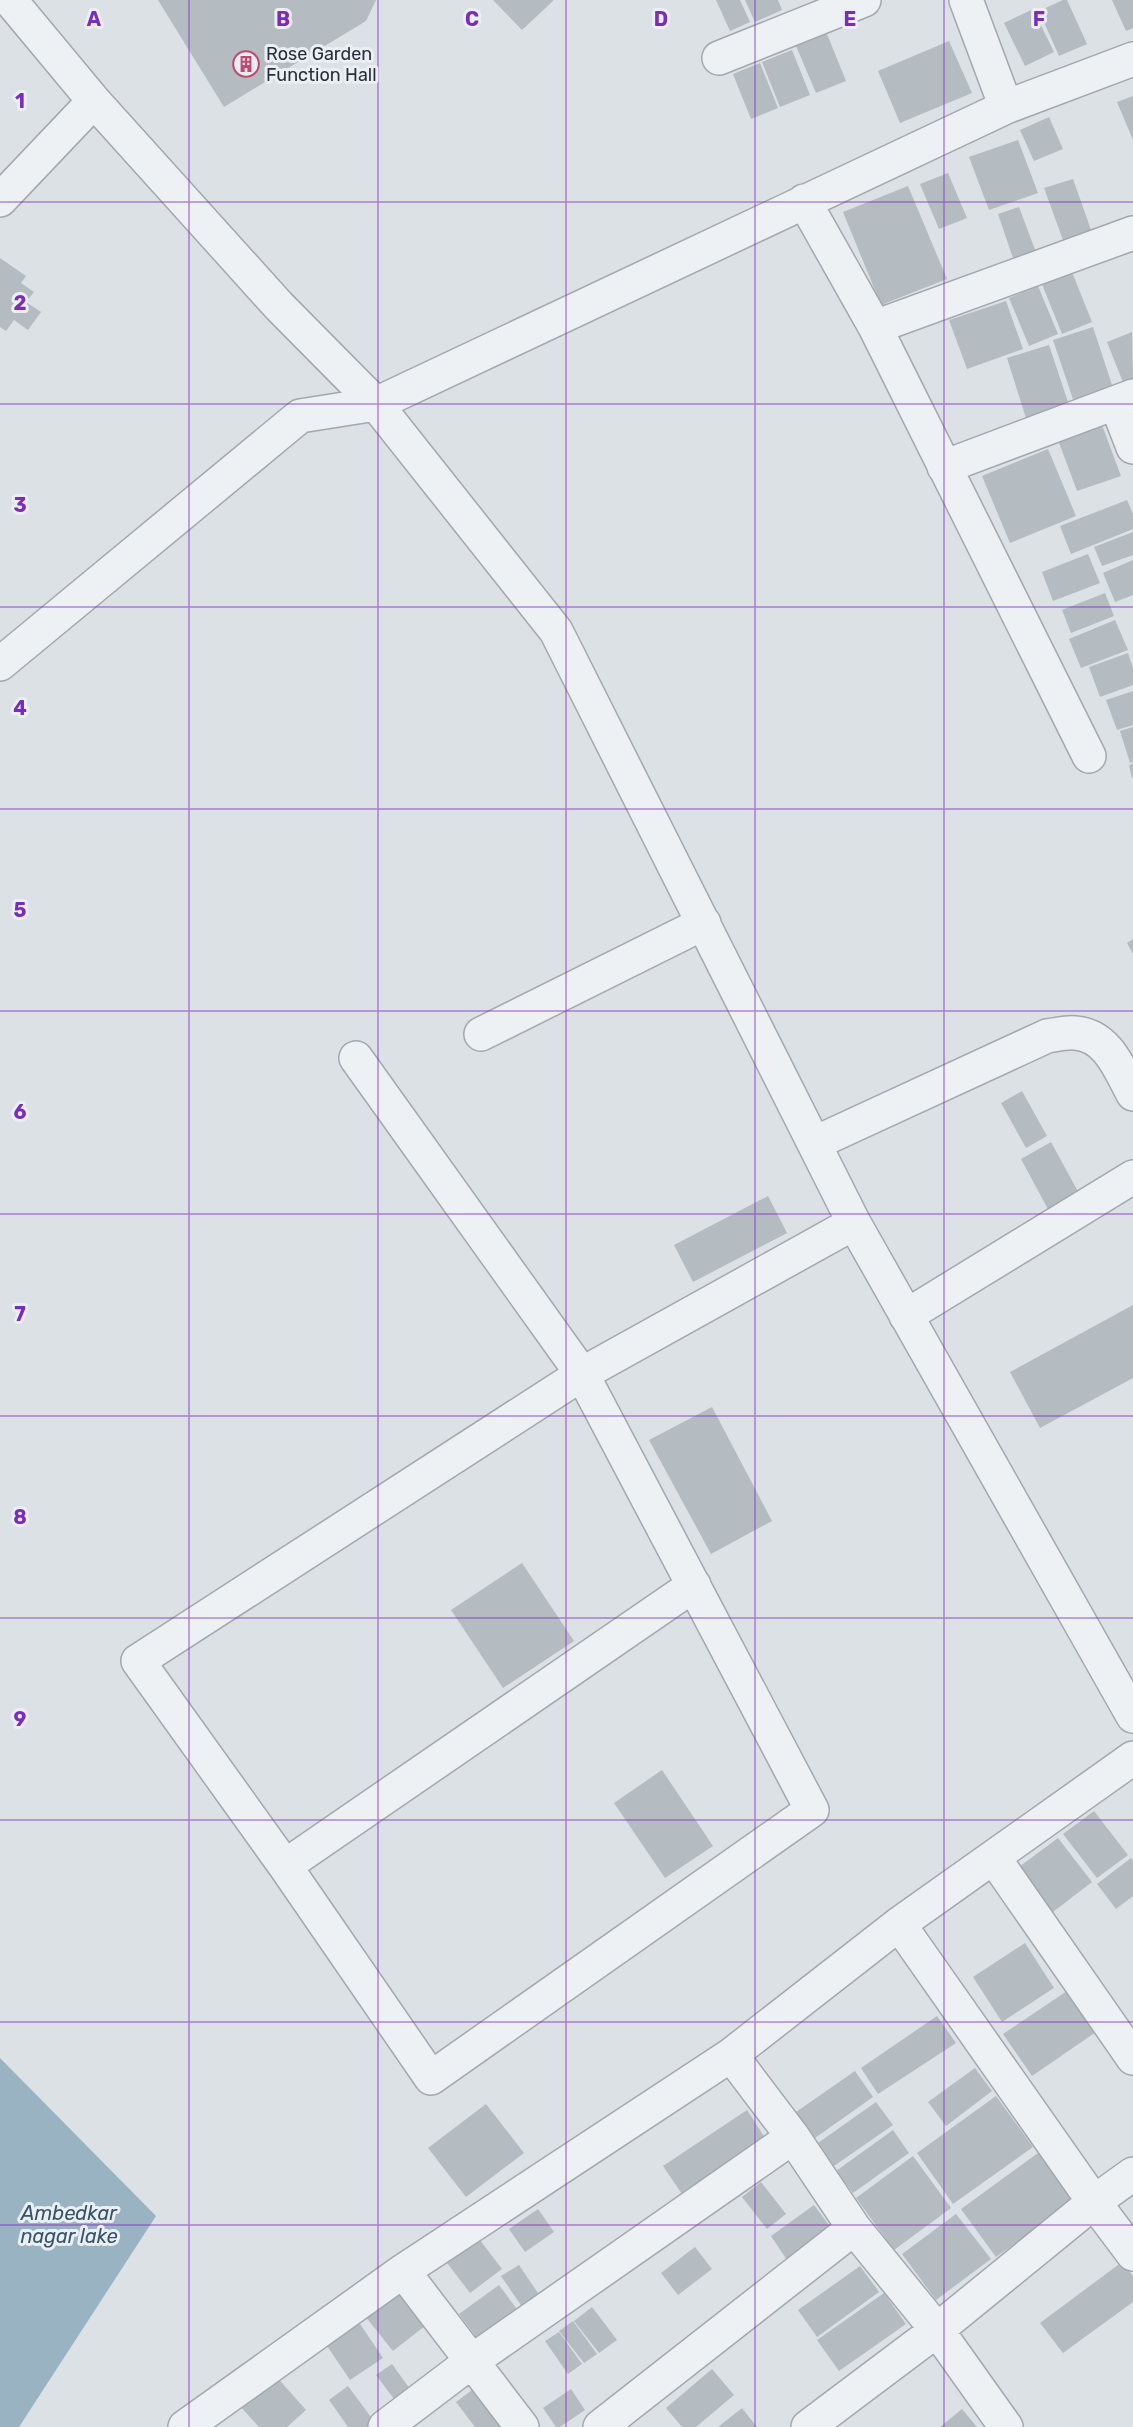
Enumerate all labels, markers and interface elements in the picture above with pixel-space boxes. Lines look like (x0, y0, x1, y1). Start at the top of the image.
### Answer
text: A (87, 7, 102, 31)
text: B (276, 7, 290, 31)
text: C (465, 7, 479, 31)
text: D (654, 7, 668, 31)
text: E (844, 7, 856, 31)
text: F (1033, 7, 1045, 31)
place label: Rose Garden Function Hall (266, 43, 377, 86)
building icon: Rose Garden Function Hall (231, 49, 261, 79)
text: 1 (15, 89, 25, 113)
text: 2 (14, 291, 27, 315)
text: 3 (13, 493, 27, 517)
text: 4 (13, 696, 27, 720)
text: 5 (14, 898, 27, 922)
text: 6 (13, 1100, 27, 1124)
text: 7 (14, 1302, 26, 1326)
text: 8 (13, 1505, 27, 1529)
text: 9 (14, 1707, 27, 1731)
water label: Ambedkar nagar lake (20, 2201, 118, 2248)

